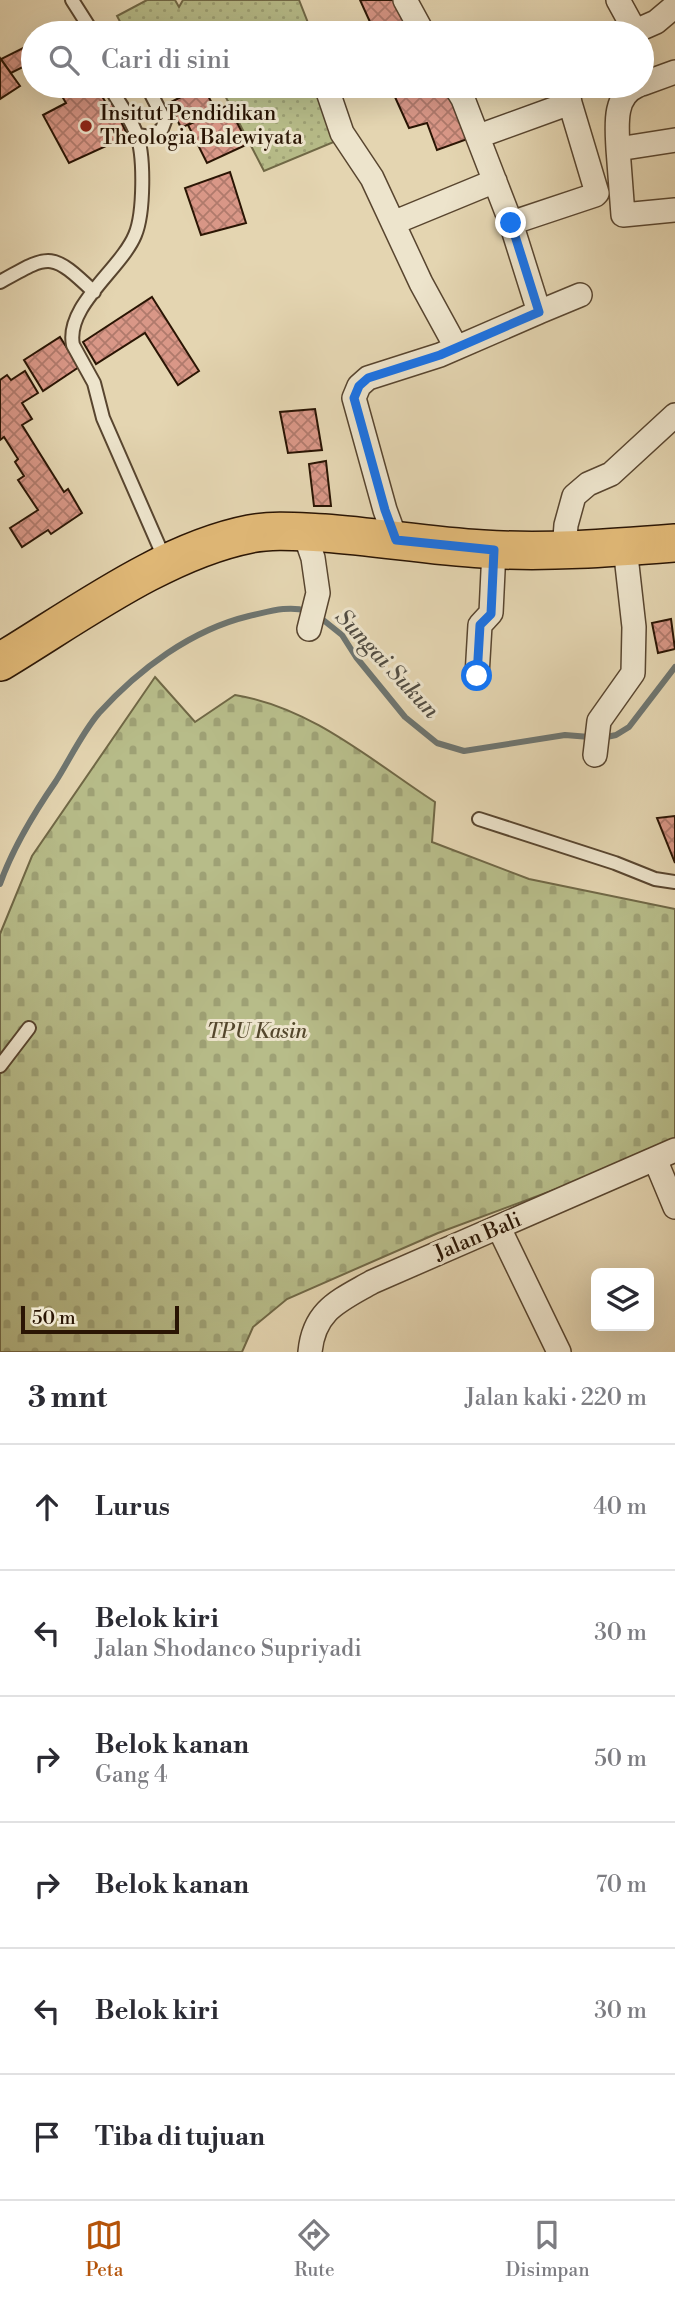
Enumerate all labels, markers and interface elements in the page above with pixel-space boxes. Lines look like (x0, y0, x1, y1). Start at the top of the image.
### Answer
search box (21, 21, 654, 98)
icon: search (45, 41, 83, 79)
text: Cari di sini (101, 44, 230, 76)
place label: Insitut Pendidikan Theologia Balewiyata (100, 101, 303, 151)
marker: Insitut Pendidikan Theologia Balewiyata (78, 118, 94, 134)
route end (495, 207, 526, 238)
water label: Sungai Sukun (329, 603, 446, 725)
route start (461, 660, 492, 691)
park label: TPU Kasin (207, 1019, 308, 1045)
street label: Jalan Bali (430, 1207, 525, 1267)
map controls (591, 1268, 654, 1331)
button: layers (591, 1268, 654, 1331)
scale bar (21, 1303, 178, 1335)
text: 50 m (32, 1306, 76, 1330)
text: 3 mnt (28, 1379, 107, 1417)
text: Jalan kaki · 220 m (465, 1384, 647, 1412)
icon: ahead (28, 1488, 66, 1526)
text: Lurus (95, 1491, 170, 1523)
text: 40 m (593, 1493, 647, 1521)
text: Belok kiri (95, 1603, 219, 1635)
icon: left (28, 1614, 66, 1652)
text: 30 m (594, 1619, 647, 1647)
text: Jalan Shodanco Supriyadi (95, 1635, 362, 1663)
text: Belok kanan (95, 1729, 249, 1761)
icon: right (28, 1740, 66, 1778)
text: 50 m (594, 1745, 647, 1773)
text: Gang 4 (95, 1761, 168, 1789)
icon: right (28, 1866, 66, 1904)
text: Belok kanan (95, 1869, 249, 1901)
text: 70 m (596, 1871, 647, 1899)
icon: left (28, 1992, 66, 2030)
text: Belok kiri (95, 1995, 219, 2027)
text: 30 m (594, 1997, 647, 2025)
icon: arrive (28, 2118, 66, 2156)
text: Tiba di tujuan (95, 2121, 265, 2153)
tab: Peta (85, 2216, 123, 2282)
tab: Rute (294, 2216, 335, 2282)
tab: Disimpan (505, 2216, 590, 2282)

